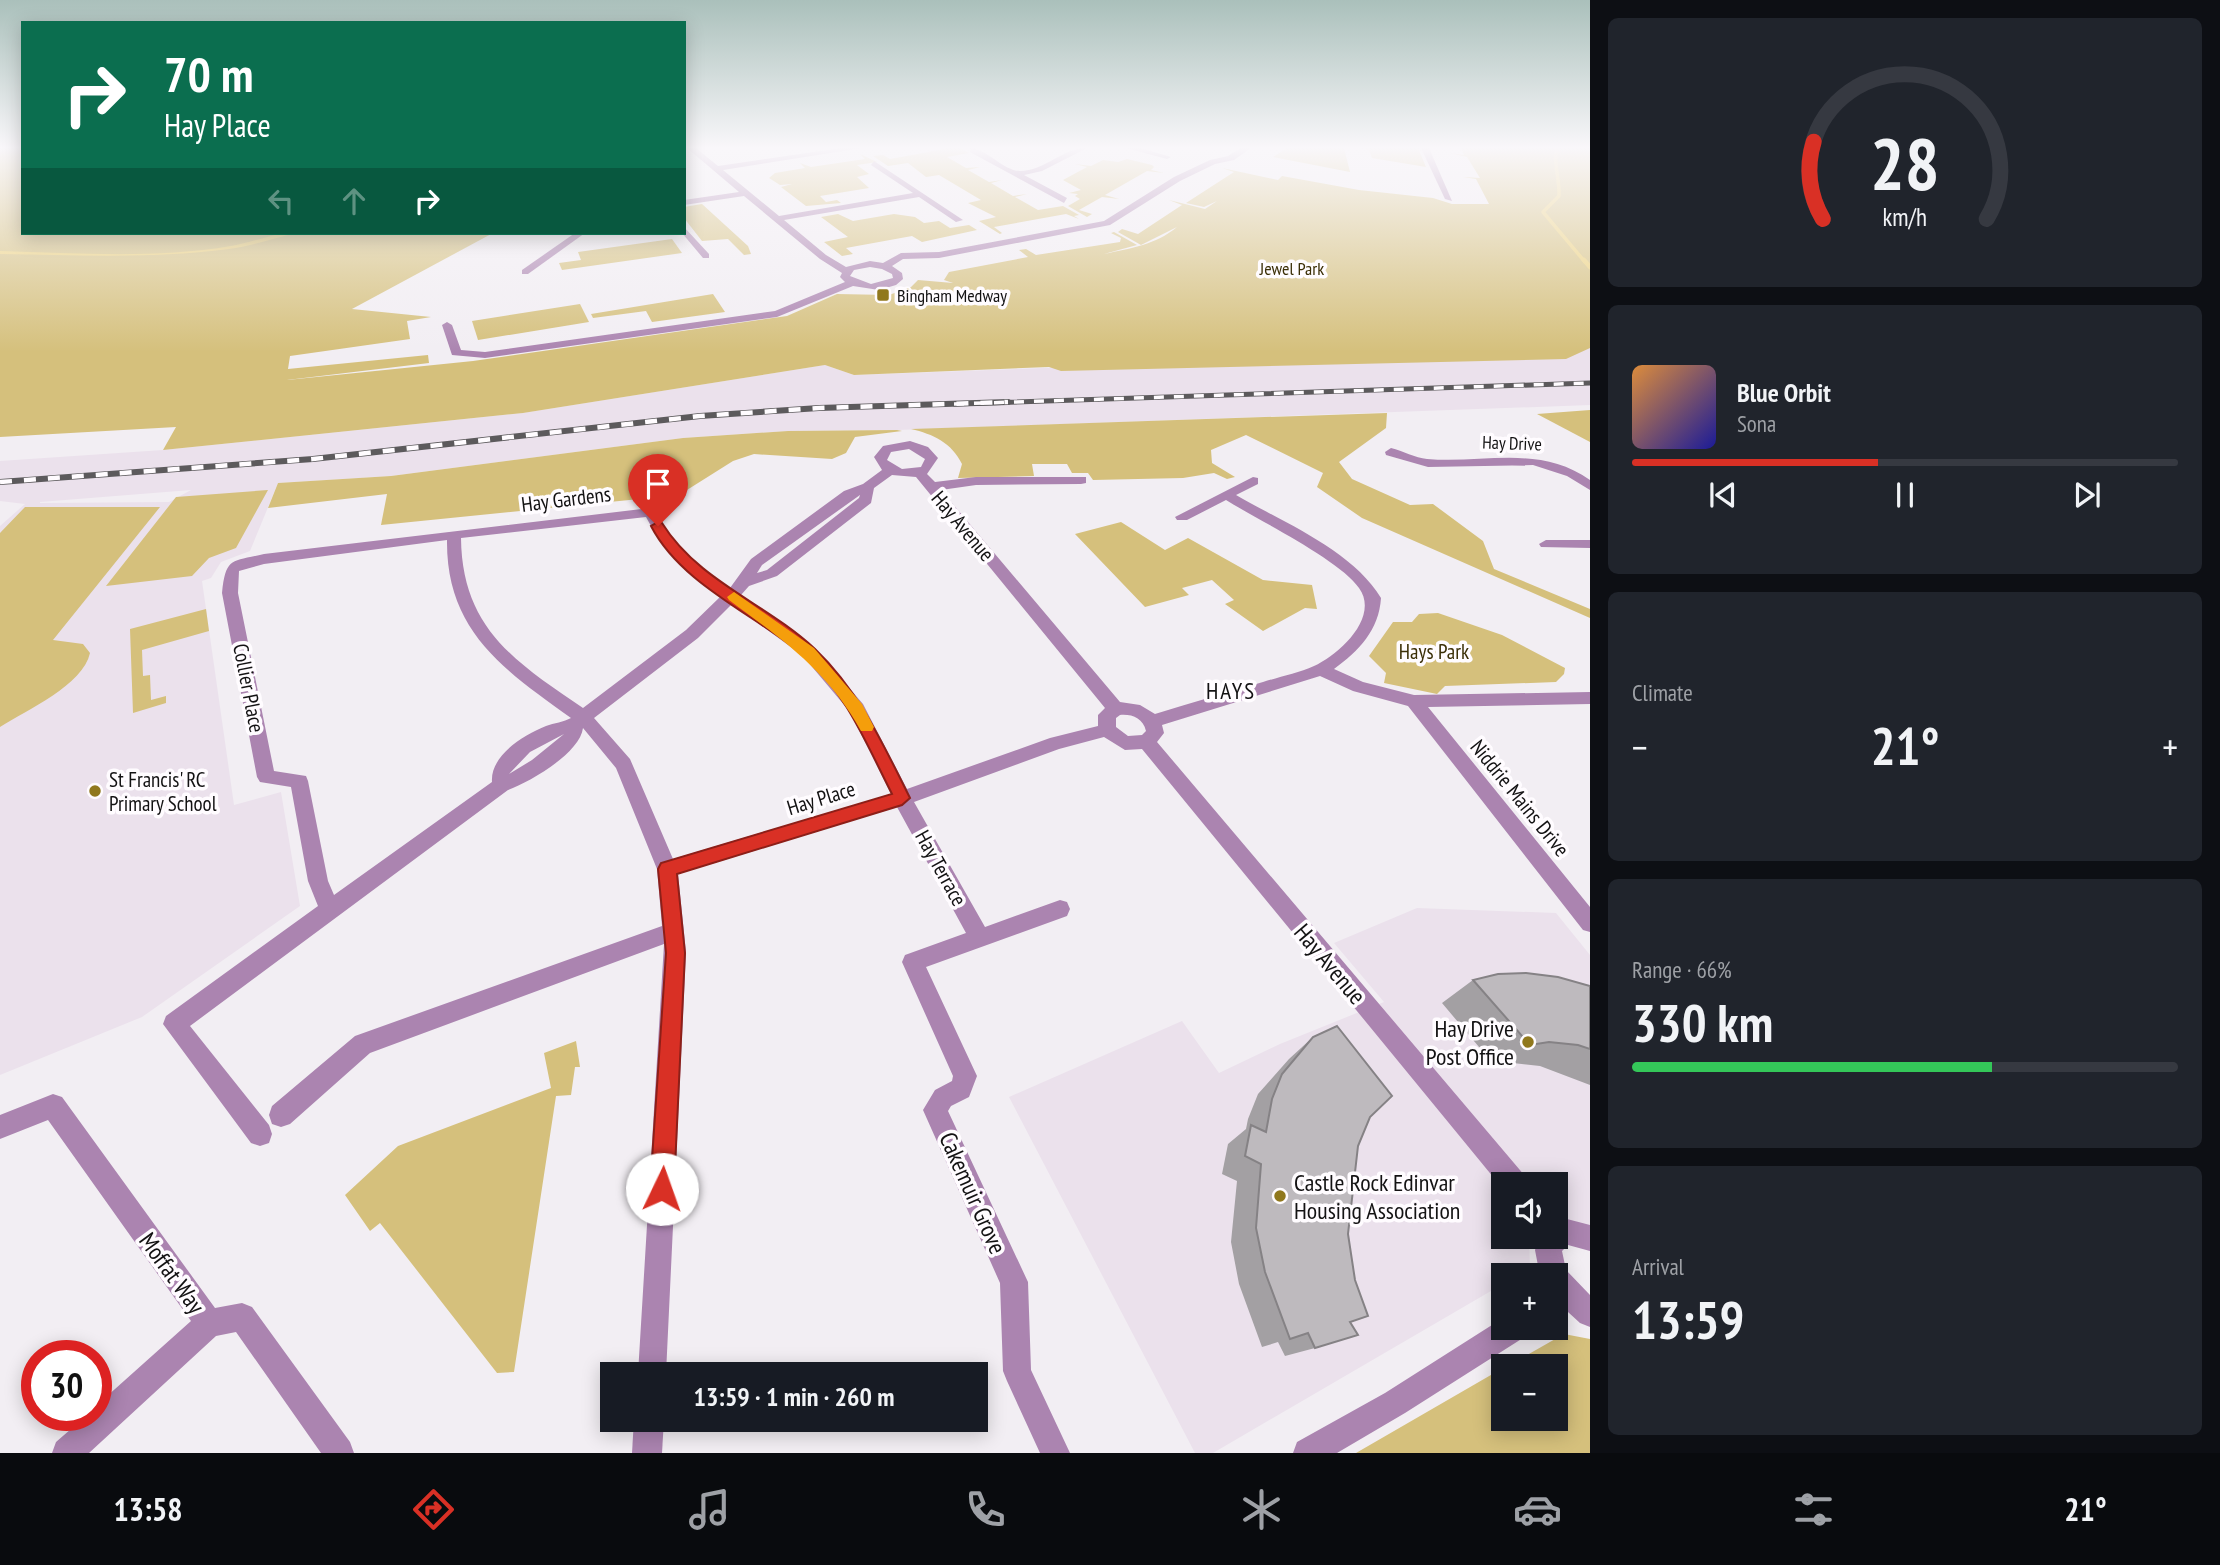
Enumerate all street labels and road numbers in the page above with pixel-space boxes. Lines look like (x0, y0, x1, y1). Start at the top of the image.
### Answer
street label: Hay Drive (1482, 430, 1542, 456)
street label: Hay Gardens (520, 480, 612, 518)
street label: Hay Avenue (926, 485, 1000, 567)
street label: Collier Place (227, 641, 271, 735)
street label: Niddrie Mains Drive (1465, 734, 1575, 862)
street label: Hay Place (784, 775, 858, 821)
street label: Hay Terrace (909, 825, 973, 911)
street label: Hay Avenue (1287, 917, 1373, 1011)
street label: Cakemuir Grove (932, 1127, 1014, 1259)
street label: Moffat Way (132, 1226, 212, 1320)

